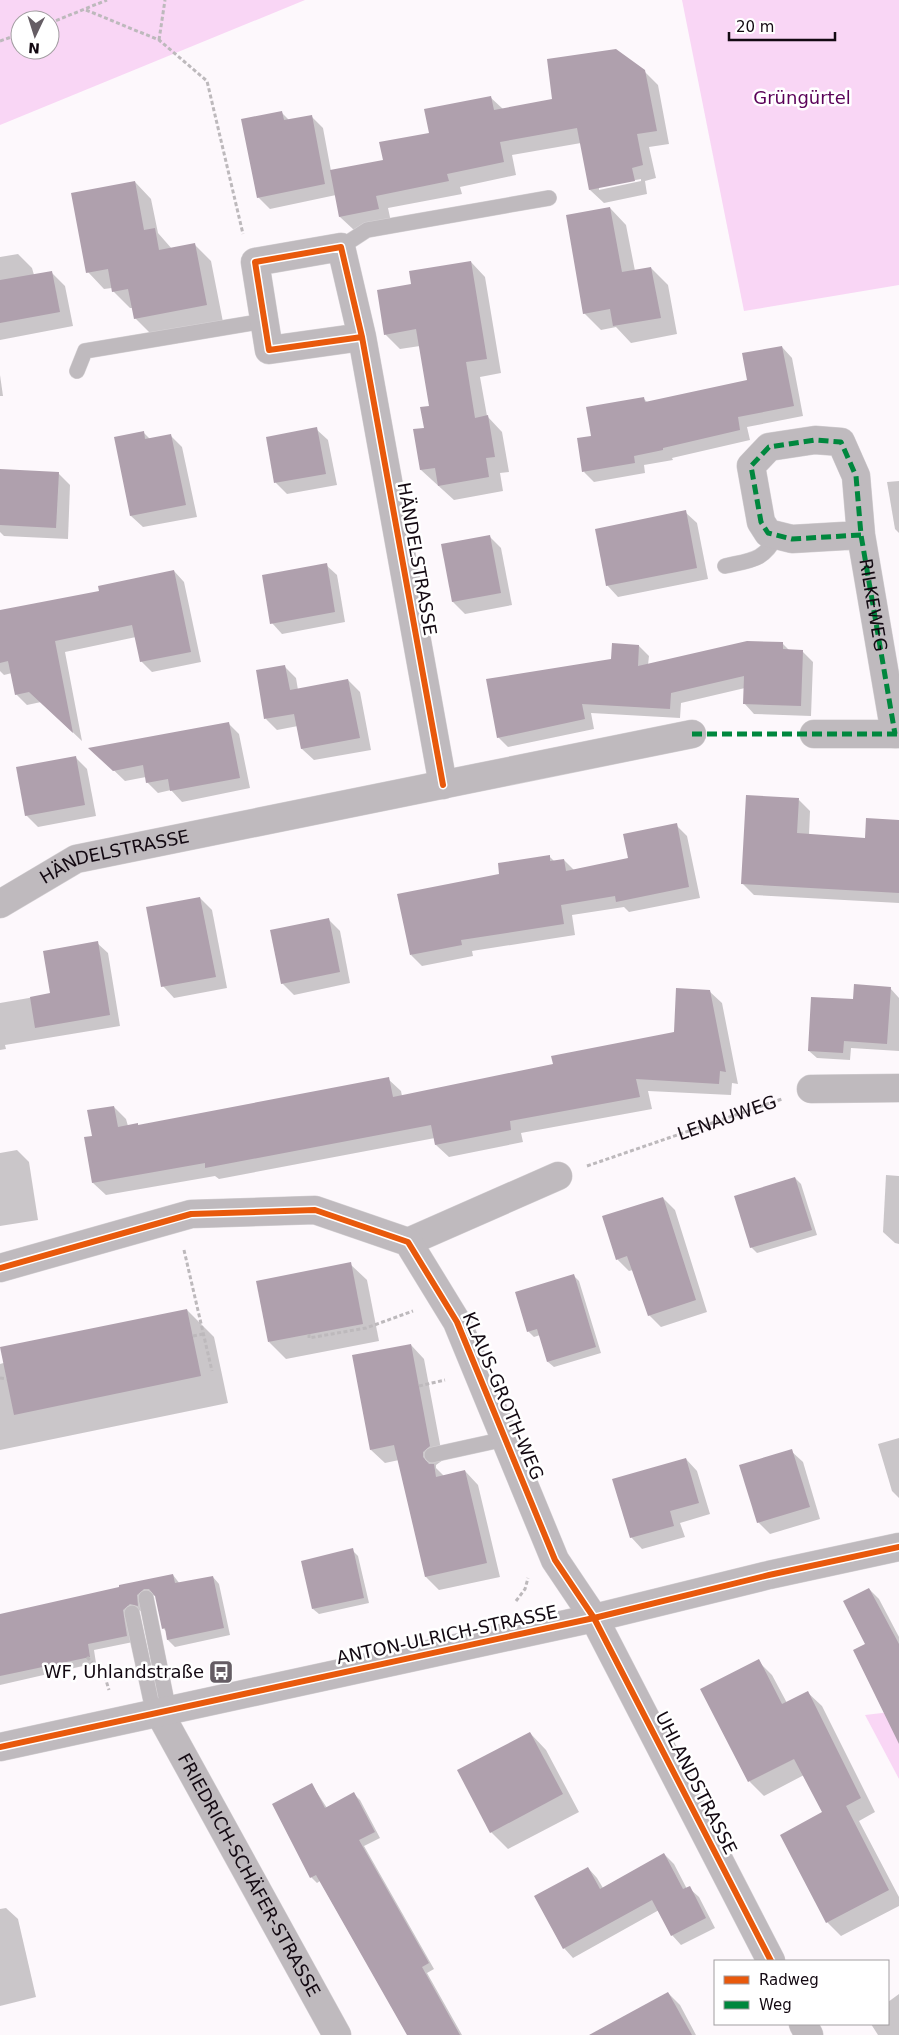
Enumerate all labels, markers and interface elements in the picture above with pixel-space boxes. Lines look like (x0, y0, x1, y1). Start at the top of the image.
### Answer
north arrow (10, 10, 60, 60)
scale bar (729, 10, 835, 42)
text: 20 m (736, 18, 774, 36)
text: N (28, 40, 40, 56)
park label: Grüngürtel (753, 87, 851, 108)
street label: HÄNDELSTRASSE (394, 481, 441, 637)
street label: RILKEWEG (855, 557, 892, 653)
street label: HÄNDELSTRASSE (36, 825, 191, 888)
street label: LENAUWEG (674, 1091, 779, 1144)
street label: KLAUS-GROTH-WEG (459, 1309, 548, 1483)
street label: ANTON-ULRICH-STRASSE (335, 1601, 559, 1668)
bus stop icon: WF, Uhlandstraße (208, 1659, 234, 1685)
place label: WF, Uhlandstraße (44, 1661, 204, 1682)
street label: UHLANDSTRASSE (651, 1708, 742, 1858)
street label: FRIEDRICH-SCHÄFER-STRASSE (174, 1750, 325, 2000)
legend (714, 1960, 889, 2025)
text: Radweg (759, 1971, 819, 1989)
text: Weg (759, 1996, 792, 2014)

